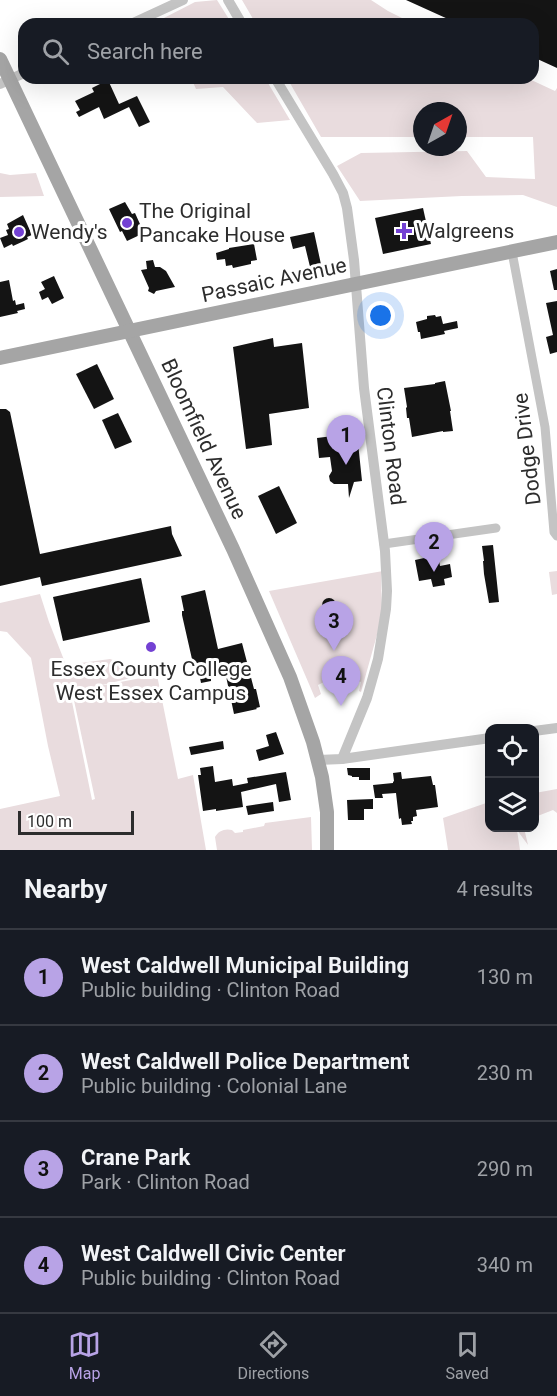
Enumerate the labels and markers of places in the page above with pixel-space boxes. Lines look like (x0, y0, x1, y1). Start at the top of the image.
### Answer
place label: The Original Pancake House (139, 199, 285, 247)
marker: The Original Pancake House (120, 216, 134, 230)
place label: Walgreens (416, 219, 514, 243)
place label: Wendy's (31, 220, 108, 244)
marker: Walgreens (397, 224, 411, 238)
marker: Wendy's (12, 225, 26, 239)
pin: 1 (326, 416, 366, 465)
pin: 2 (414, 522, 454, 572)
pin: 3 (314, 602, 354, 651)
marker: Essex County College West Essex Campus (144, 640, 158, 654)
pin: 4 (322, 656, 360, 706)
place label: Essex County College West Essex Campus (50, 657, 252, 705)

